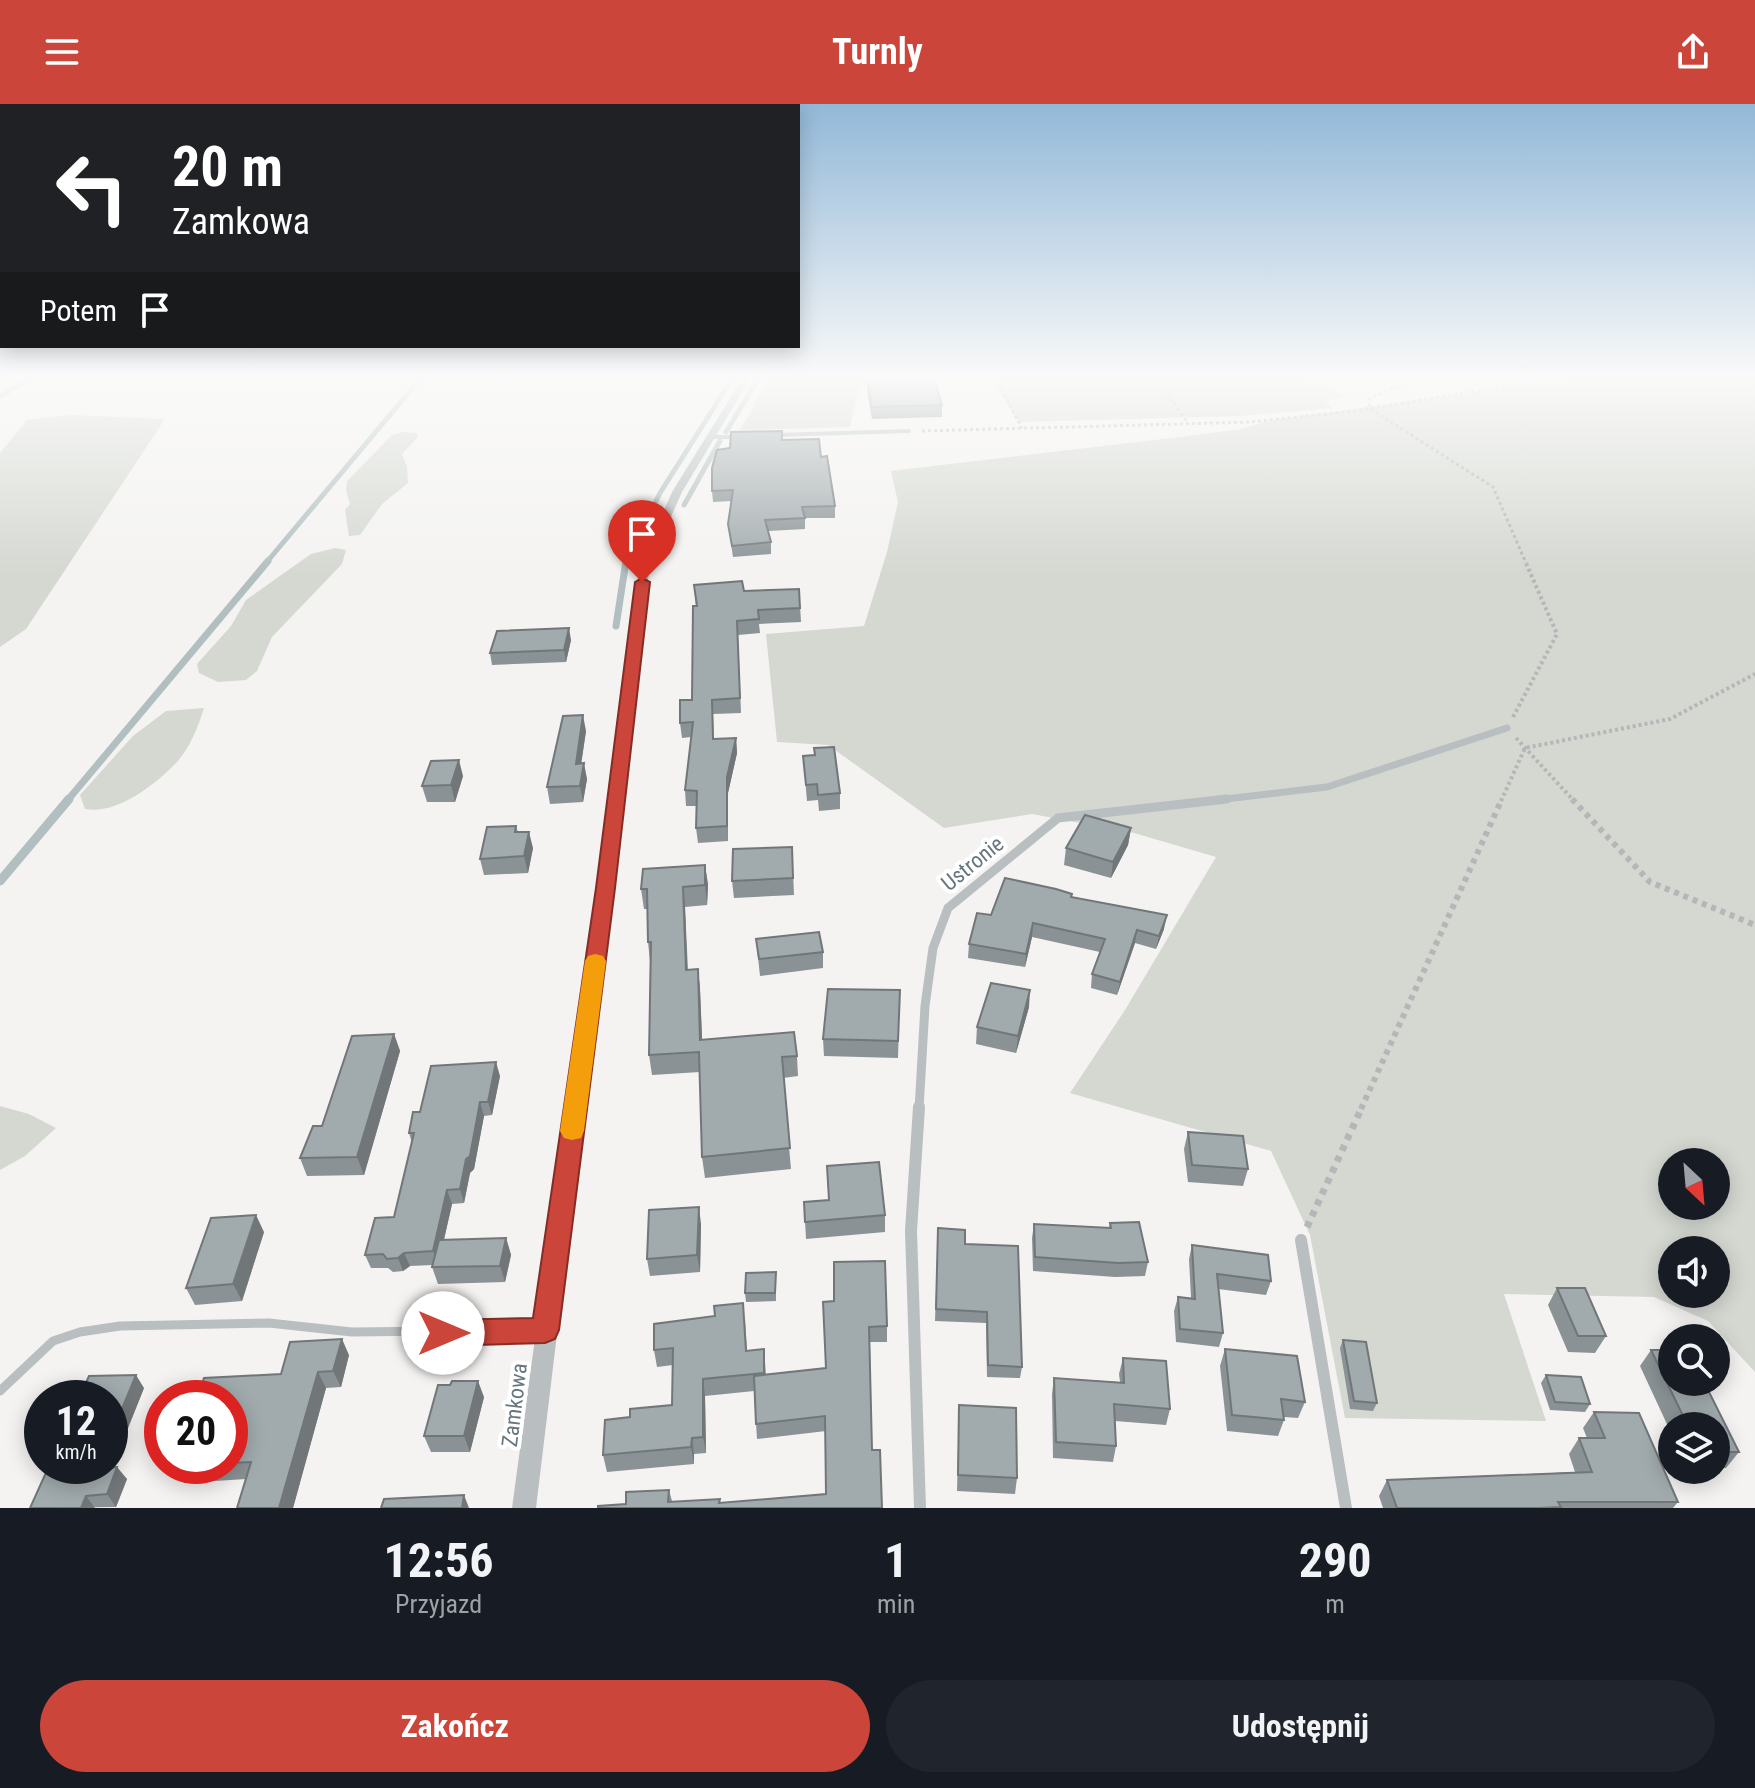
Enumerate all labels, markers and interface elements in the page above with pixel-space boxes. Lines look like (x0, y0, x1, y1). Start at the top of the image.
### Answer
icon: menu (40, 30, 84, 74)
icon: share (1671, 30, 1715, 74)
text: Turnly (832, 31, 923, 73)
text: 20 m (172, 134, 283, 200)
icon: left (40, 136, 144, 240)
text: Zamkowa (172, 201, 310, 243)
icon: arrive (133, 288, 177, 332)
text: Potem (40, 293, 117, 328)
pin (608, 500, 676, 582)
icon: arrive (620, 512, 664, 556)
street label: Ustronie (936, 831, 1008, 896)
north arrow (1658, 1148, 1730, 1220)
map controls (1658, 1148, 1730, 1484)
button: sound (1658, 1236, 1730, 1308)
position arrow (401, 1291, 485, 1375)
button: search (1658, 1324, 1730, 1396)
street label: Zamkowa (497, 1362, 532, 1448)
speed limit sign: 20 (144, 1380, 248, 1484)
text: 12 (56, 1398, 96, 1445)
button: layers (1658, 1412, 1730, 1484)
text: km/h (55, 1440, 97, 1464)
text: 12:56 (383, 1532, 494, 1589)
text: 1 (884, 1532, 908, 1589)
text: 290 (1299, 1532, 1371, 1589)
text: Przyjazd (395, 1589, 482, 1619)
text: min (877, 1589, 915, 1619)
text: m (1325, 1589, 1345, 1619)
button: Zakończ (40, 1680, 870, 1772)
button: Udostępnij (886, 1680, 1715, 1772)

